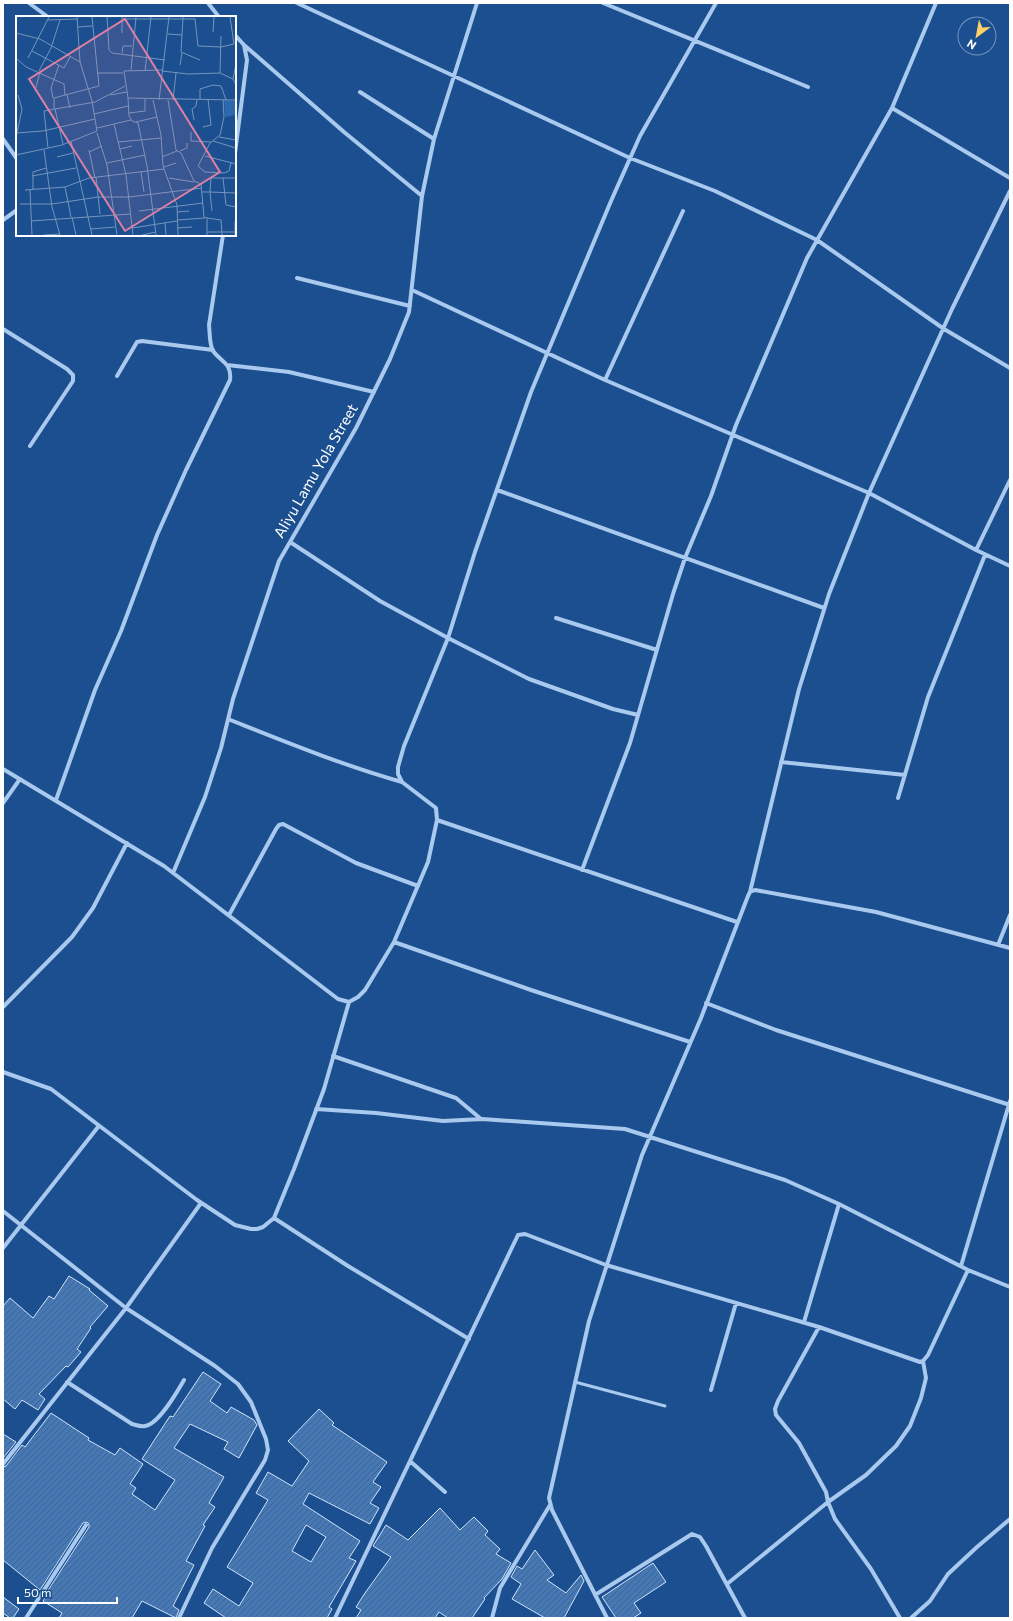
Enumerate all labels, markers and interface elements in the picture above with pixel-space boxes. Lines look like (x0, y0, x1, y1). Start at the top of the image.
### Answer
inset map (16, 16, 236, 236)
north arrow (957, 16, 997, 56)
text: N (964, 37, 978, 53)
street label: Aliyu Lamu Yola Street (269, 400, 361, 541)
scale bar (18, 1579, 117, 1605)
text: 50 m (24, 1585, 52, 1599)

